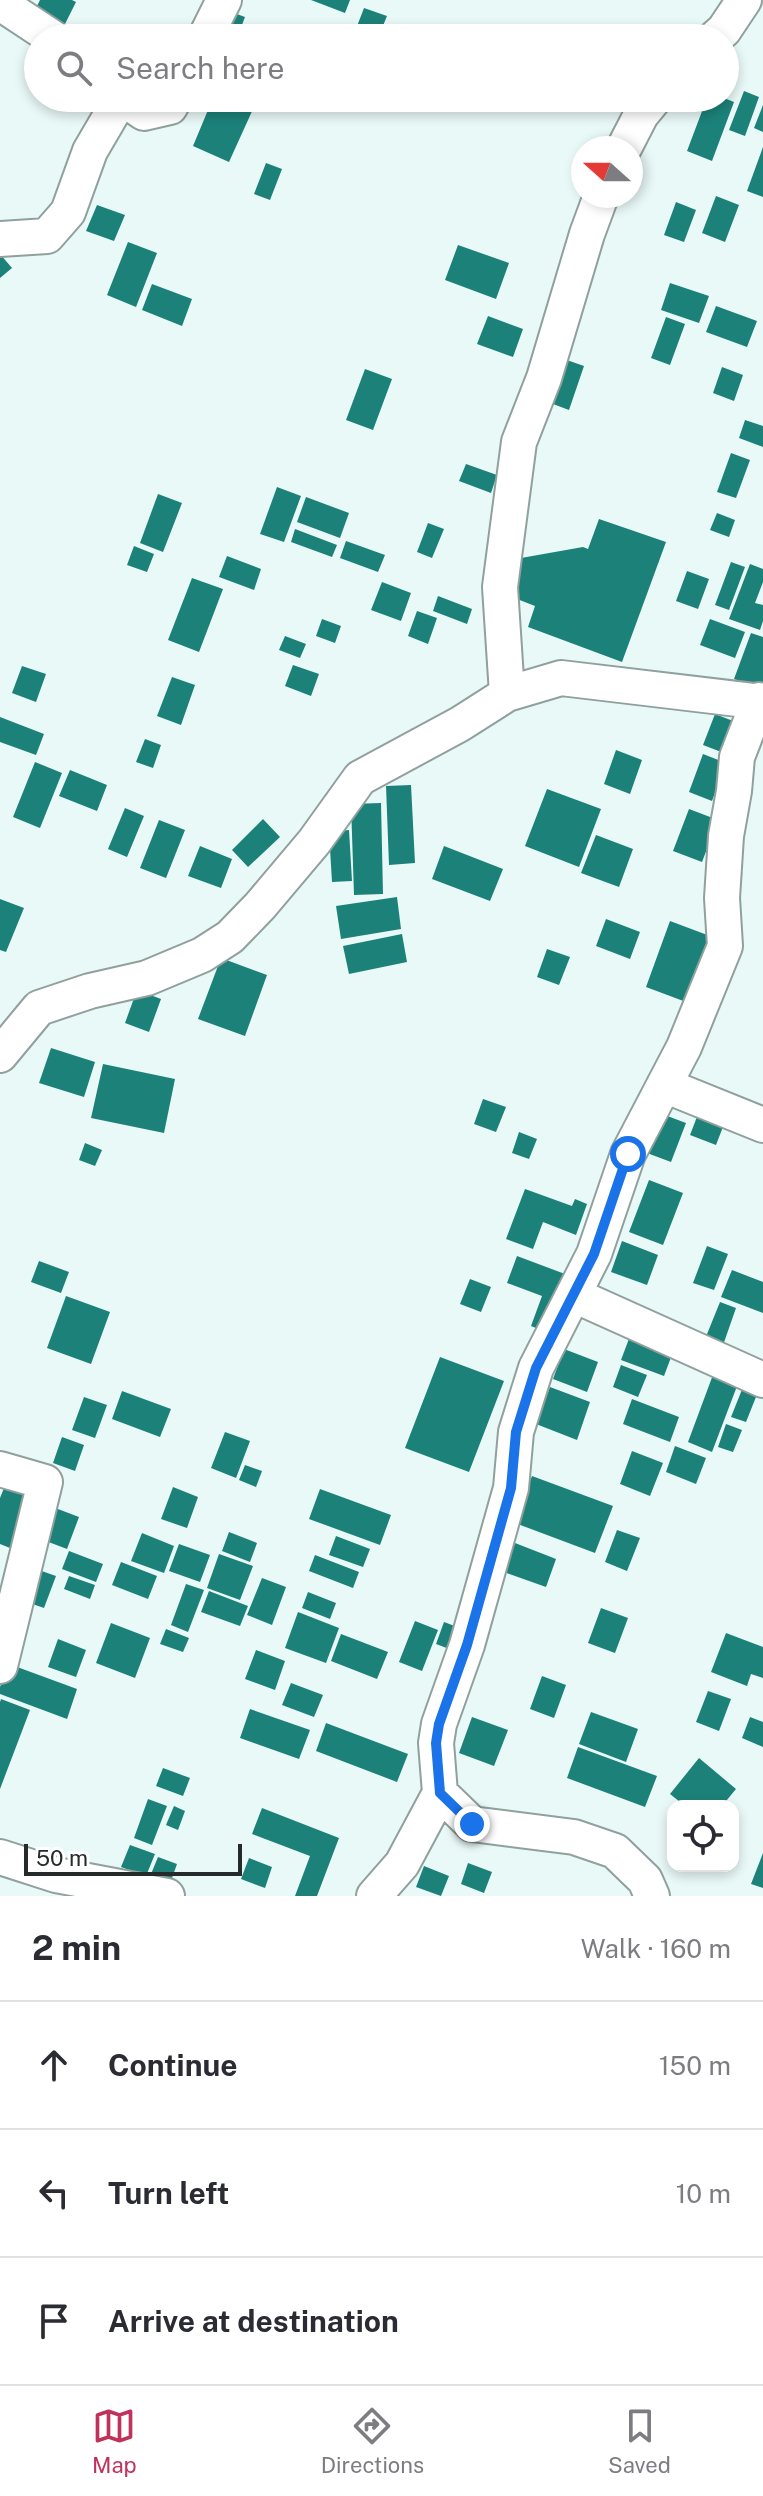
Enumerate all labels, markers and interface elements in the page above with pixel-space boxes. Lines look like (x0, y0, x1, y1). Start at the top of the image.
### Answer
search box (24, 24, 739, 112)
icon: search (52, 46, 96, 90)
text: Search here (116, 50, 284, 86)
north arrow (571, 136, 643, 208)
route start (610, 1136, 646, 1172)
map controls (667, 1800, 739, 1872)
button: locate (667, 1800, 739, 1872)
route end (454, 1806, 490, 1842)
scale bar (24, 1840, 242, 1876)
text: 50 m (36, 1845, 88, 1871)
text: 2 min (32, 1928, 121, 1968)
text: Walk · 160 m (581, 1933, 731, 1964)
icon: ahead (32, 2043, 76, 2087)
text: Continue (108, 2047, 238, 2083)
text: 150 m (659, 2050, 731, 2081)
icon: left (32, 2171, 76, 2215)
text: Turn left (108, 2175, 229, 2211)
text: 10 m (676, 2178, 731, 2209)
icon: arrive (32, 2299, 76, 2343)
text: Arrive at destination (108, 2303, 399, 2339)
tab: Map (92, 2404, 137, 2478)
tab: Directions (321, 2404, 424, 2478)
tab: Saved (608, 2404, 671, 2478)

